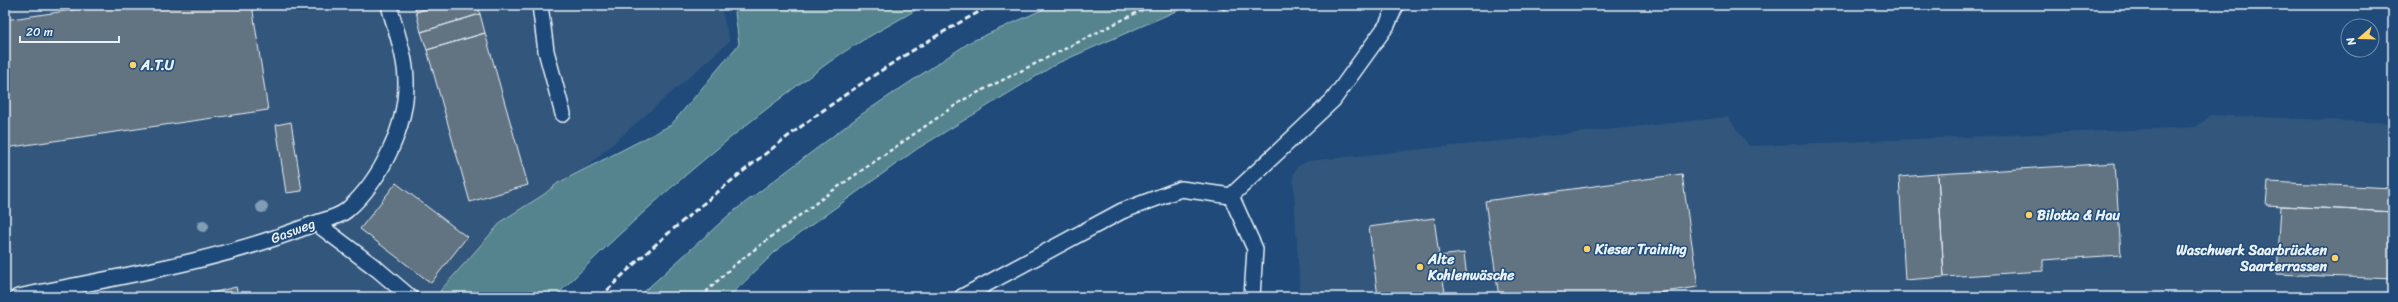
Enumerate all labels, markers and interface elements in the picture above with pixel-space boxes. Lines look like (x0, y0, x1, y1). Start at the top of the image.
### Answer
scale bar (20, 18, 119, 44)
north arrow (2340, 18, 2380, 58)
text: 20 m (26, 21, 53, 43)
text: N (2341, 34, 2362, 49)
place label: A.T.U (140, 53, 175, 78)
marker: A.T.U (128, 60, 138, 70)
place label: Bilotta & Hau (2037, 203, 2120, 228)
marker: Bilotta & Hau (2024, 210, 2034, 220)
street label: Gasweg (267, 211, 319, 251)
place label: Kieser Training (1594, 237, 1687, 262)
place label: Waschwerk Saarbrücken Saarterrassen (2176, 238, 2327, 279)
marker: Kieser Training (1582, 244, 1592, 254)
place label: Alte Kohlenwäsche (1427, 247, 1515, 288)
marker: Waschwerk Saarbrücken Saarterrassen (2330, 253, 2340, 263)
marker: Alte Kohlenwäsche (1415, 262, 1425, 272)

